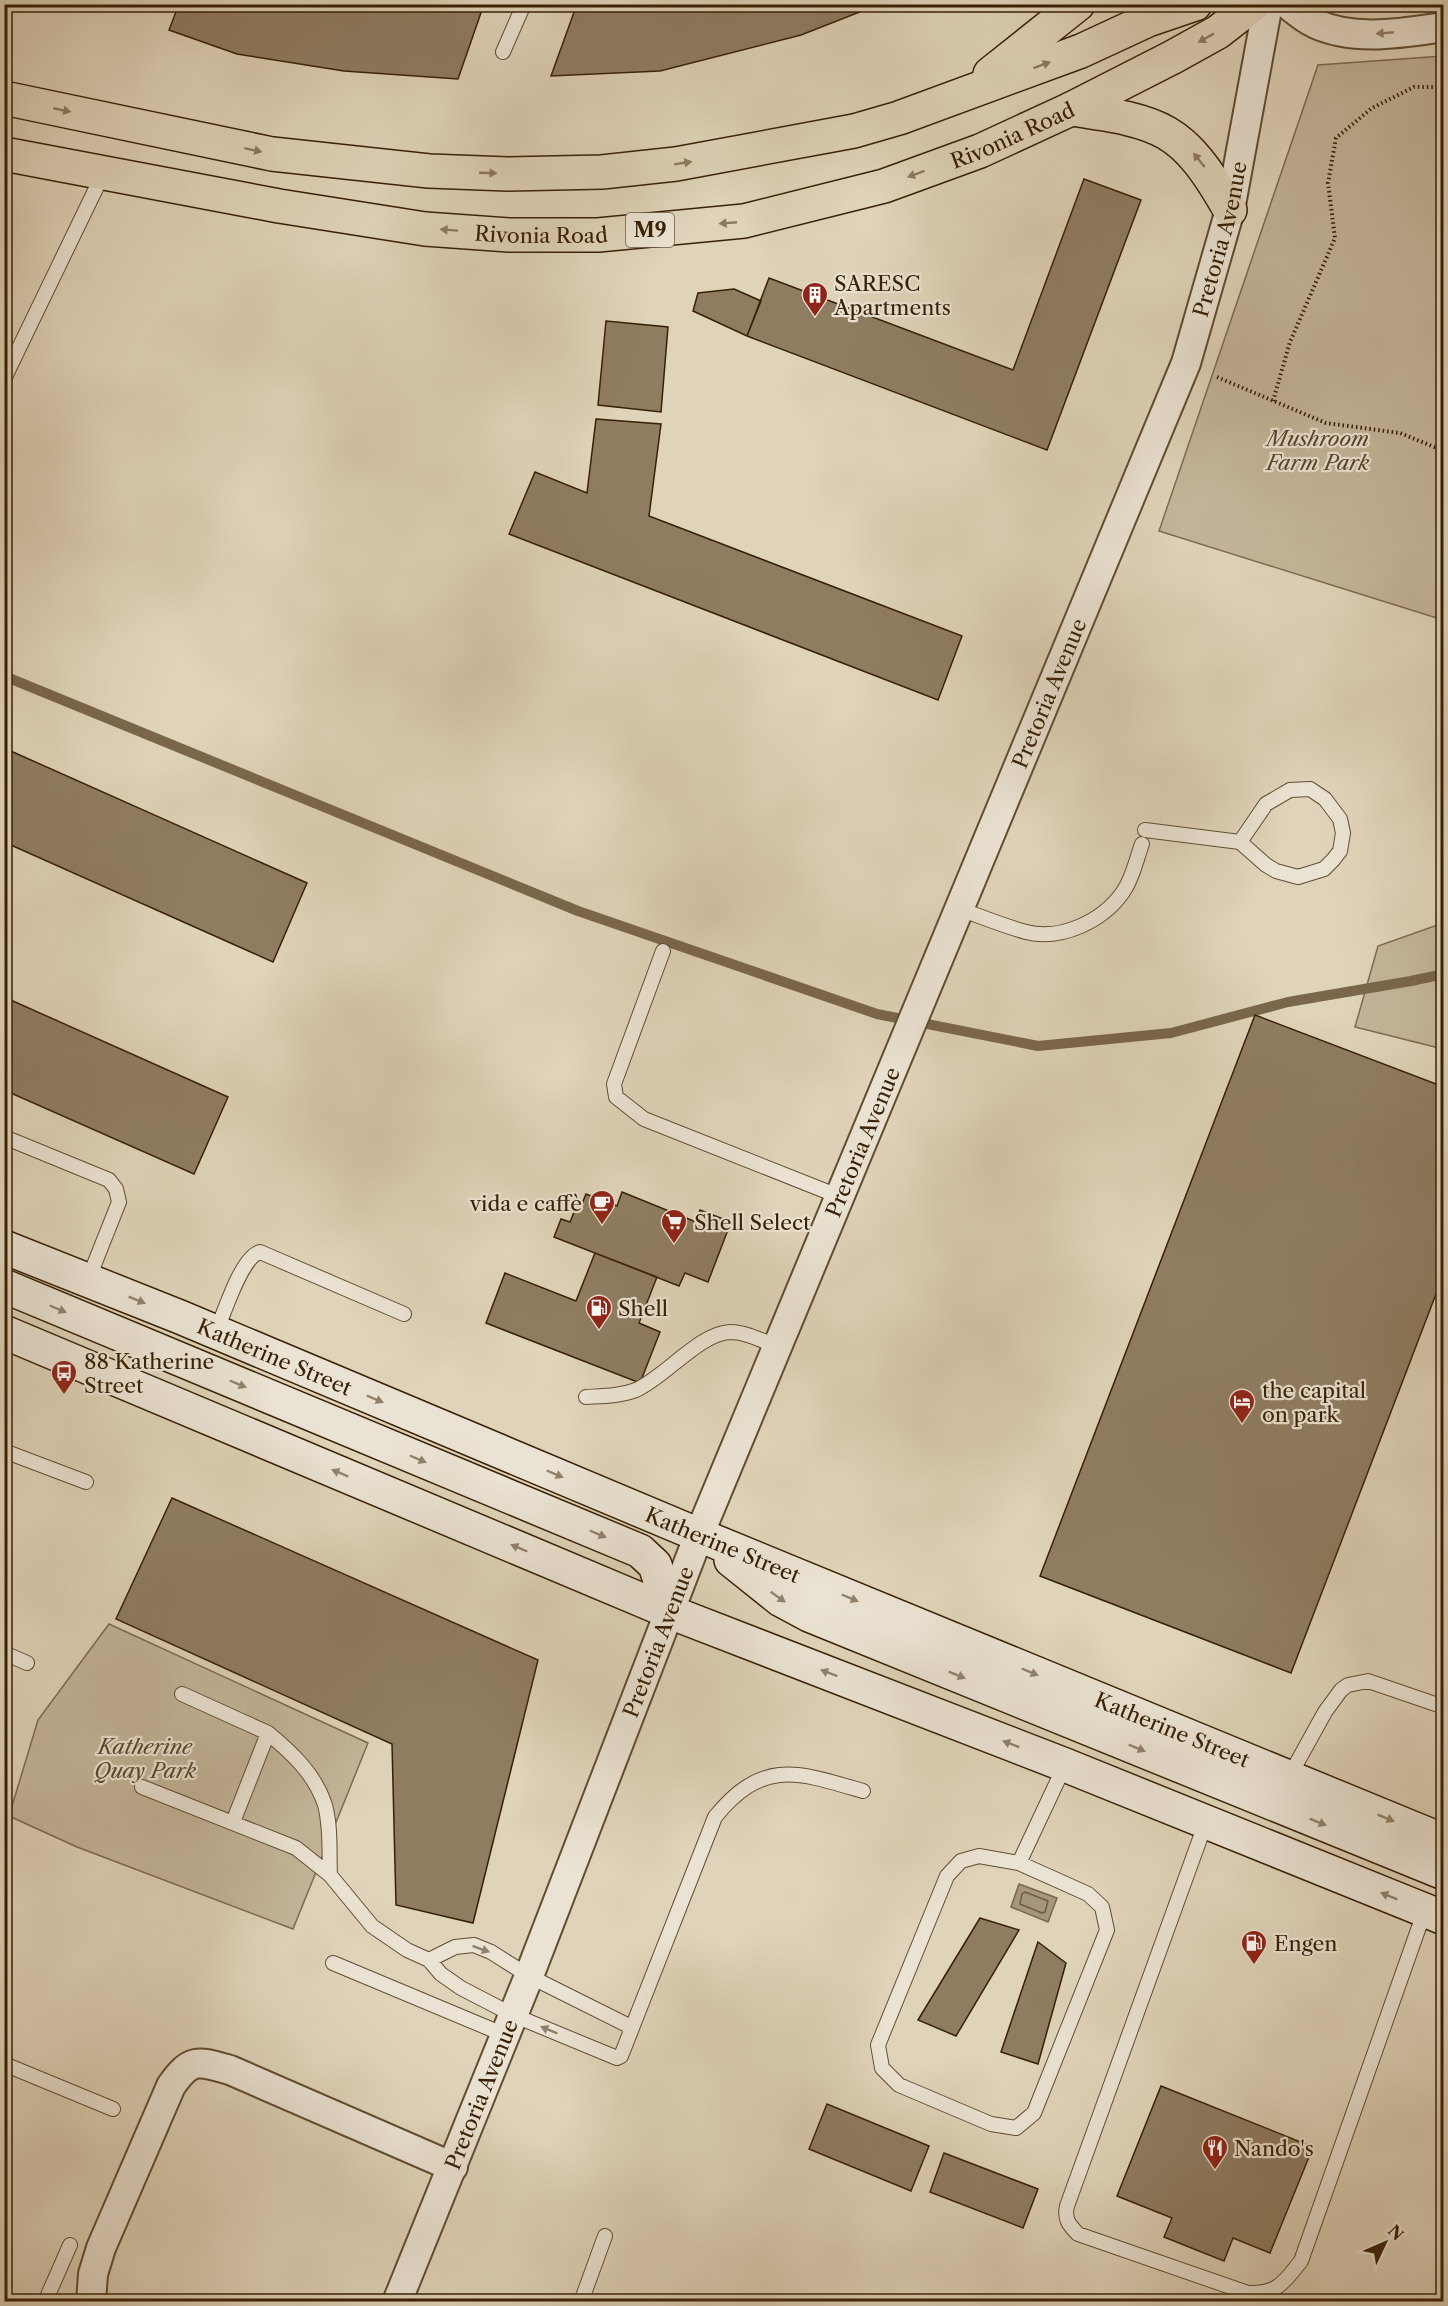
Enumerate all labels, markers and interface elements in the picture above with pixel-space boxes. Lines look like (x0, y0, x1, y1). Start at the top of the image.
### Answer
one-way arrow (1376, 28, 1395, 38)
one-way arrow (1198, 33, 1215, 43)
one-way arrow (1033, 59, 1051, 69)
street label: Rivonia Road (947, 97, 1079, 173)
one-way arrow (52, 106, 71, 115)
one-way arrow (243, 146, 262, 155)
one-way arrow (1192, 152, 1205, 168)
one-way arrow (673, 158, 692, 167)
street label: Pretoria Avenue (1187, 159, 1251, 320)
one-way arrow (479, 168, 498, 178)
one-way arrow (907, 170, 925, 180)
road number: M9 (626, 213, 674, 247)
one-way arrow (718, 218, 737, 228)
street label: Rivonia Road (474, 220, 609, 248)
one-way arrow (440, 226, 459, 235)
place label: SARESC Apartments (833, 271, 951, 320)
building icon: SARESC Apartments (800, 280, 830, 318)
park label: Mushroom Farm Park (1264, 426, 1370, 475)
street label: Pretoria Avenue (1007, 614, 1091, 772)
street label: Pretoria Avenue (820, 1063, 905, 1221)
cafe icon: vida e caffè (587, 1188, 617, 1226)
place label: vida e caffè (469, 1191, 582, 1216)
supermarket icon: Shell Select (659, 1207, 689, 1245)
place label: Shell Select (694, 1210, 811, 1235)
fuel station icon: Shell (584, 1293, 614, 1331)
one-way arrow (128, 1296, 146, 1305)
place label: Shell (618, 1296, 668, 1321)
one-way arrow (50, 1304, 68, 1314)
street label: Katherine Street (194, 1313, 356, 1400)
place label: 88 Katherine Street (84, 1349, 214, 1398)
bus stop icon: 88 Katherine Street (49, 1358, 79, 1396)
place label: the capital on park (1262, 1378, 1366, 1427)
one-way arrow (230, 1379, 248, 1389)
hotel icon: the capital on park (1227, 1387, 1257, 1425)
one-way arrow (366, 1395, 384, 1404)
one-way arrow (410, 1454, 428, 1464)
one-way arrow (330, 1468, 348, 1478)
one-way arrow (546, 1469, 564, 1479)
street label: Katherine Street (642, 1501, 804, 1588)
one-way arrow (590, 1529, 608, 1539)
one-way arrow (510, 1543, 528, 1553)
street label: Pretoria Avenue (617, 1563, 698, 1721)
one-way arrow (770, 1591, 786, 1603)
one-way arrow (841, 1594, 859, 1603)
one-way arrow (820, 1668, 838, 1677)
one-way arrow (1021, 1668, 1039, 1677)
one-way arrow (948, 1670, 966, 1680)
street label: Katherine Street (1091, 1686, 1254, 1773)
park label: Katherine Quay Park (94, 1734, 196, 1783)
one-way arrow (1002, 1738, 1020, 1748)
one-way arrow (1128, 1744, 1146, 1753)
one-way arrow (1377, 1813, 1395, 1823)
one-way arrow (1309, 1817, 1327, 1827)
one-way arrow (1380, 1891, 1398, 1901)
fuel station icon: Engen (1239, 1928, 1269, 1966)
place label: Engen (1274, 1931, 1338, 1956)
one-way arrow (472, 1944, 490, 1954)
street label: Pretoria Avenue (439, 2016, 523, 2173)
one-way arrow (540, 2025, 558, 2035)
restaurant icon: Nando's (1200, 2133, 1230, 2171)
place label: Nando's (1234, 2136, 1314, 2161)
north arrow (1355, 2213, 1415, 2273)
text: N (1384, 2221, 1408, 2245)

